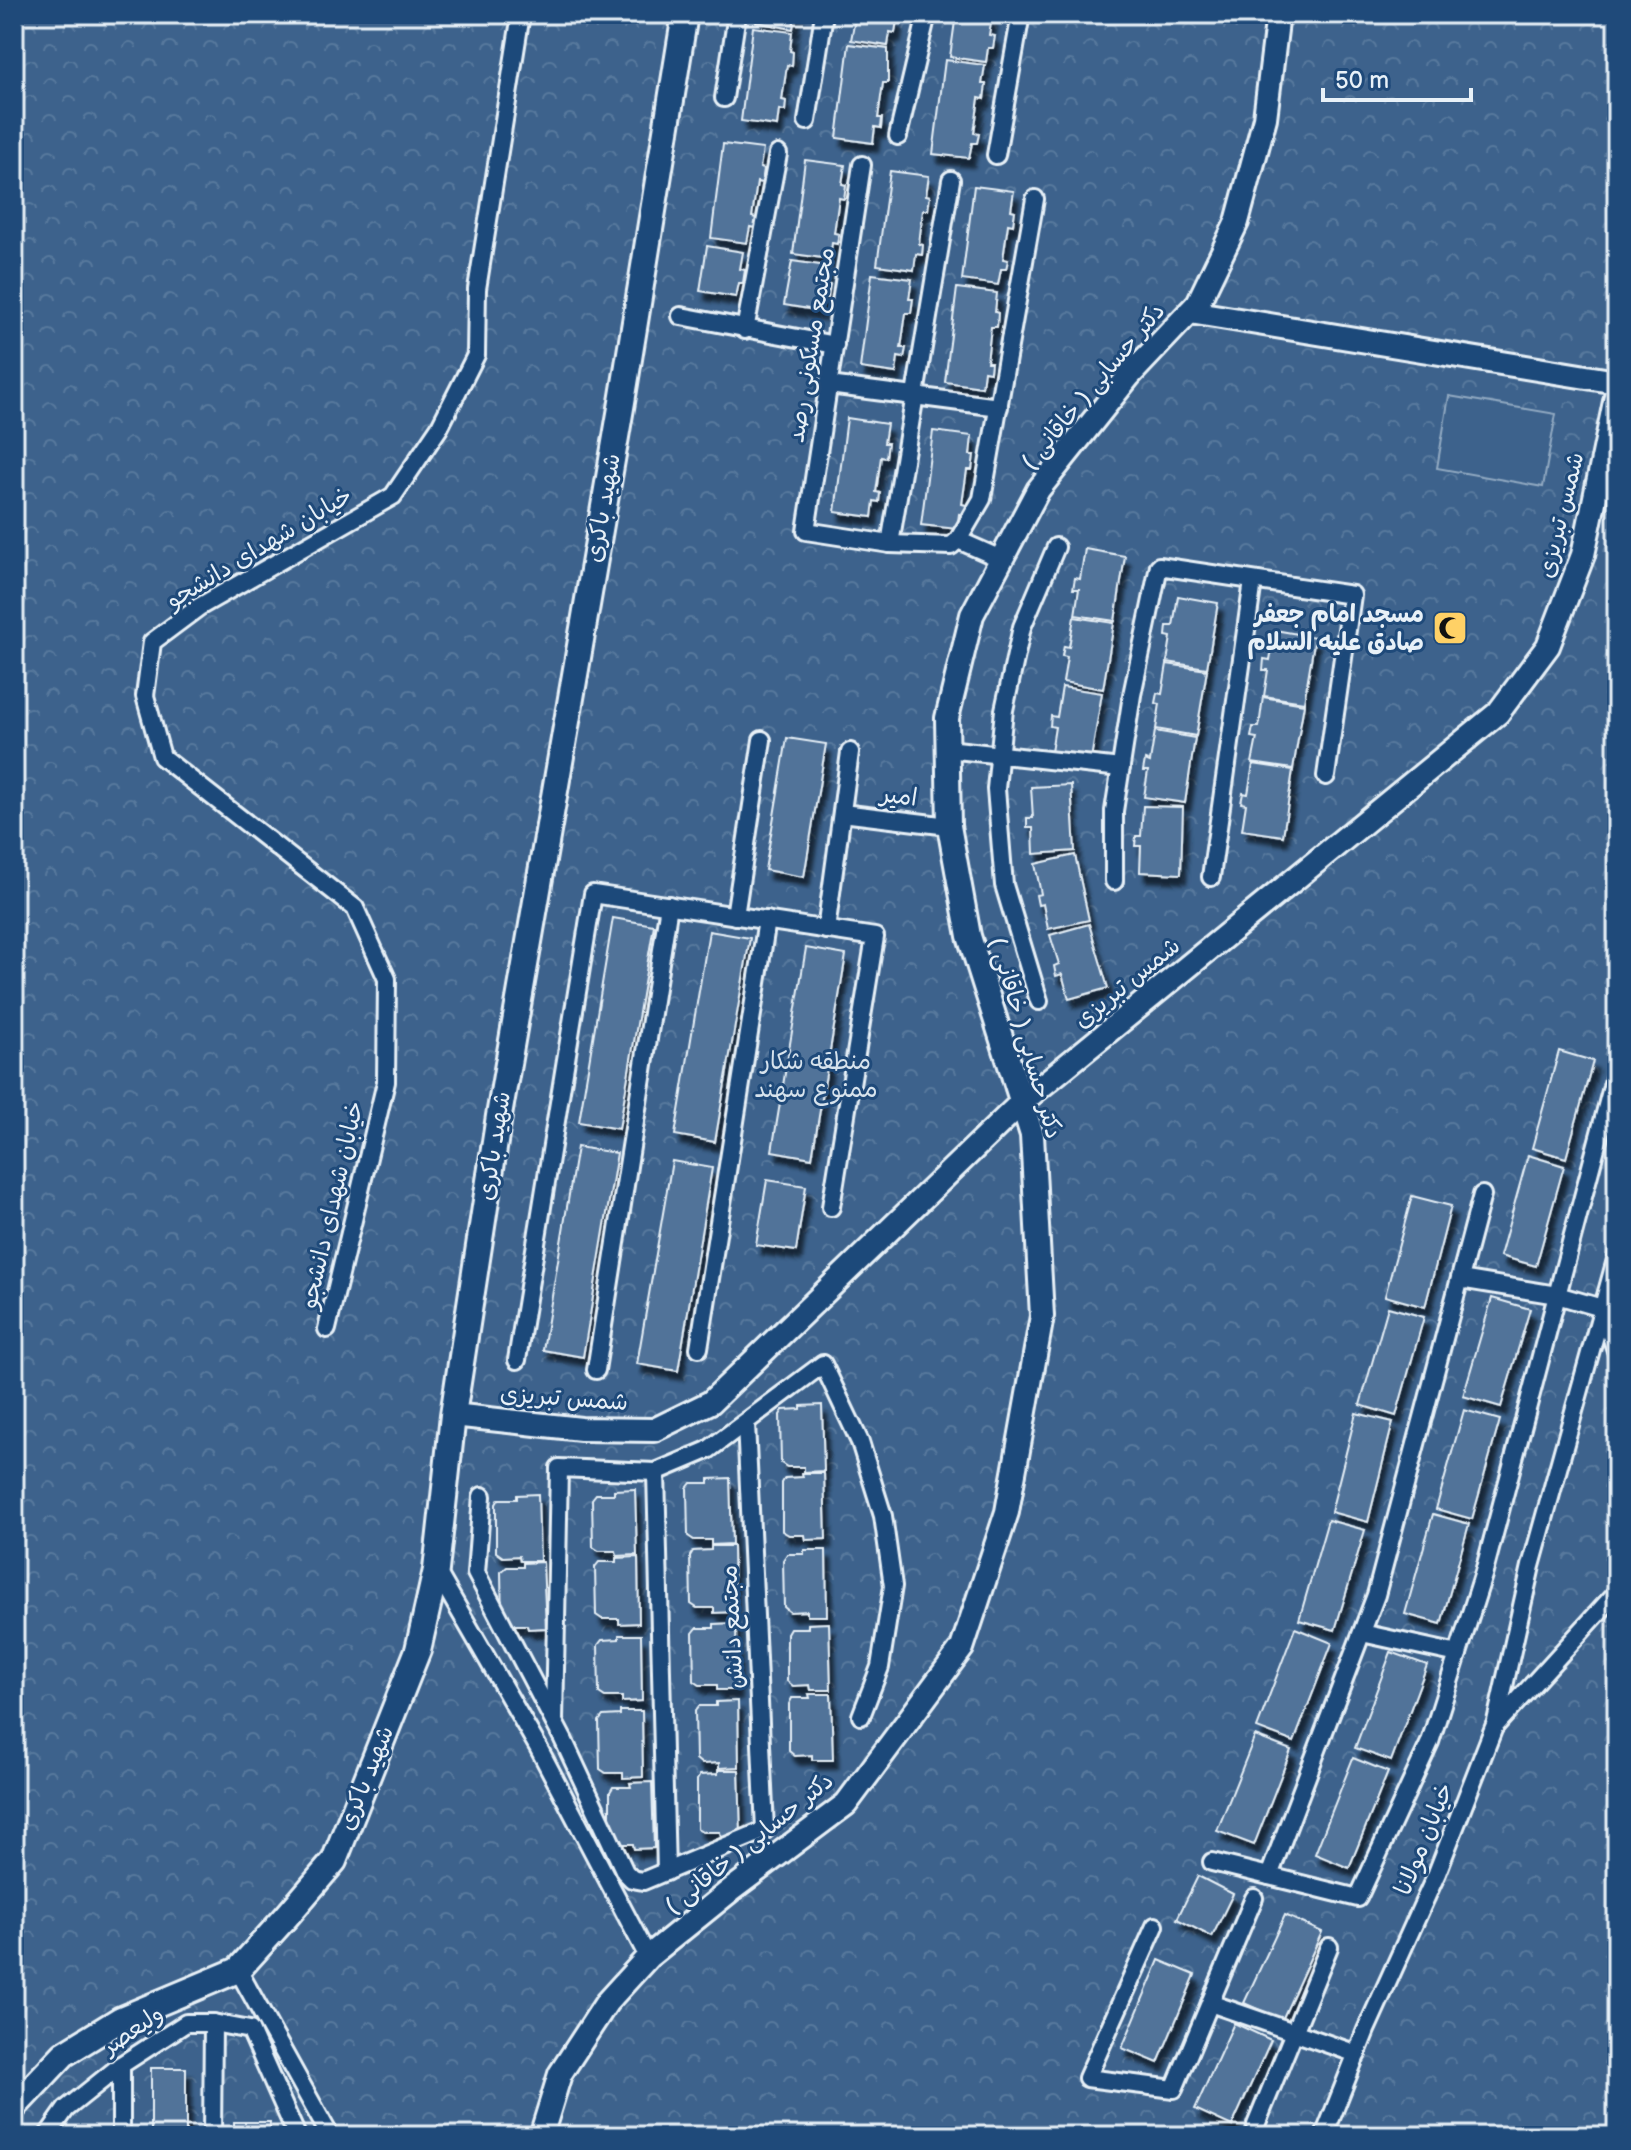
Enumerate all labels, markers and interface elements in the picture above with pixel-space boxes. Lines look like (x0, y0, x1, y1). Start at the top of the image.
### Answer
scale bar (1323, 52, 1471, 102)
text: 50 m (1335, 66, 1389, 95)
street label: مجتمع مسکونی رصد (781, 245, 843, 445)
street label: دکتر حسابی ( خاقانی ) (1015, 297, 1171, 475)
street label: شمس تبریزی (1531, 449, 1591, 581)
street label: شهید باکری (579, 451, 627, 565)
street label: خیابان شهدای دانشجو (160, 481, 357, 616)
place label: مسجد امام جعفر صادق علیه السلام (1247, 600, 1424, 660)
mosque icon: مسجد امام جعفر صادق علیه السلام (1431, 609, 1469, 647)
street label: امیر (877, 779, 919, 813)
street label: شمس تبریزی (1068, 931, 1186, 1035)
street label: دکتر حسابی ( خاقانی ) (983, 934, 1069, 1142)
park label: منطقه شکار ممنوع سهند (754, 1047, 878, 1106)
street label: شهید باکری (471, 1089, 517, 1203)
street label: خیابان شهدای دانشجو (294, 1098, 370, 1313)
street label: شمس تبریزی (499, 1379, 629, 1417)
street label: مجتمع دانش (714, 1564, 752, 1690)
street label: شهید باکری (332, 1721, 400, 1835)
street label: دکتر حسابی ( خاقانی ) (659, 1766, 839, 1920)
street label: خیابان مولانا (1388, 1779, 1461, 1900)
street label: ولیعصر (95, 1999, 169, 2062)

